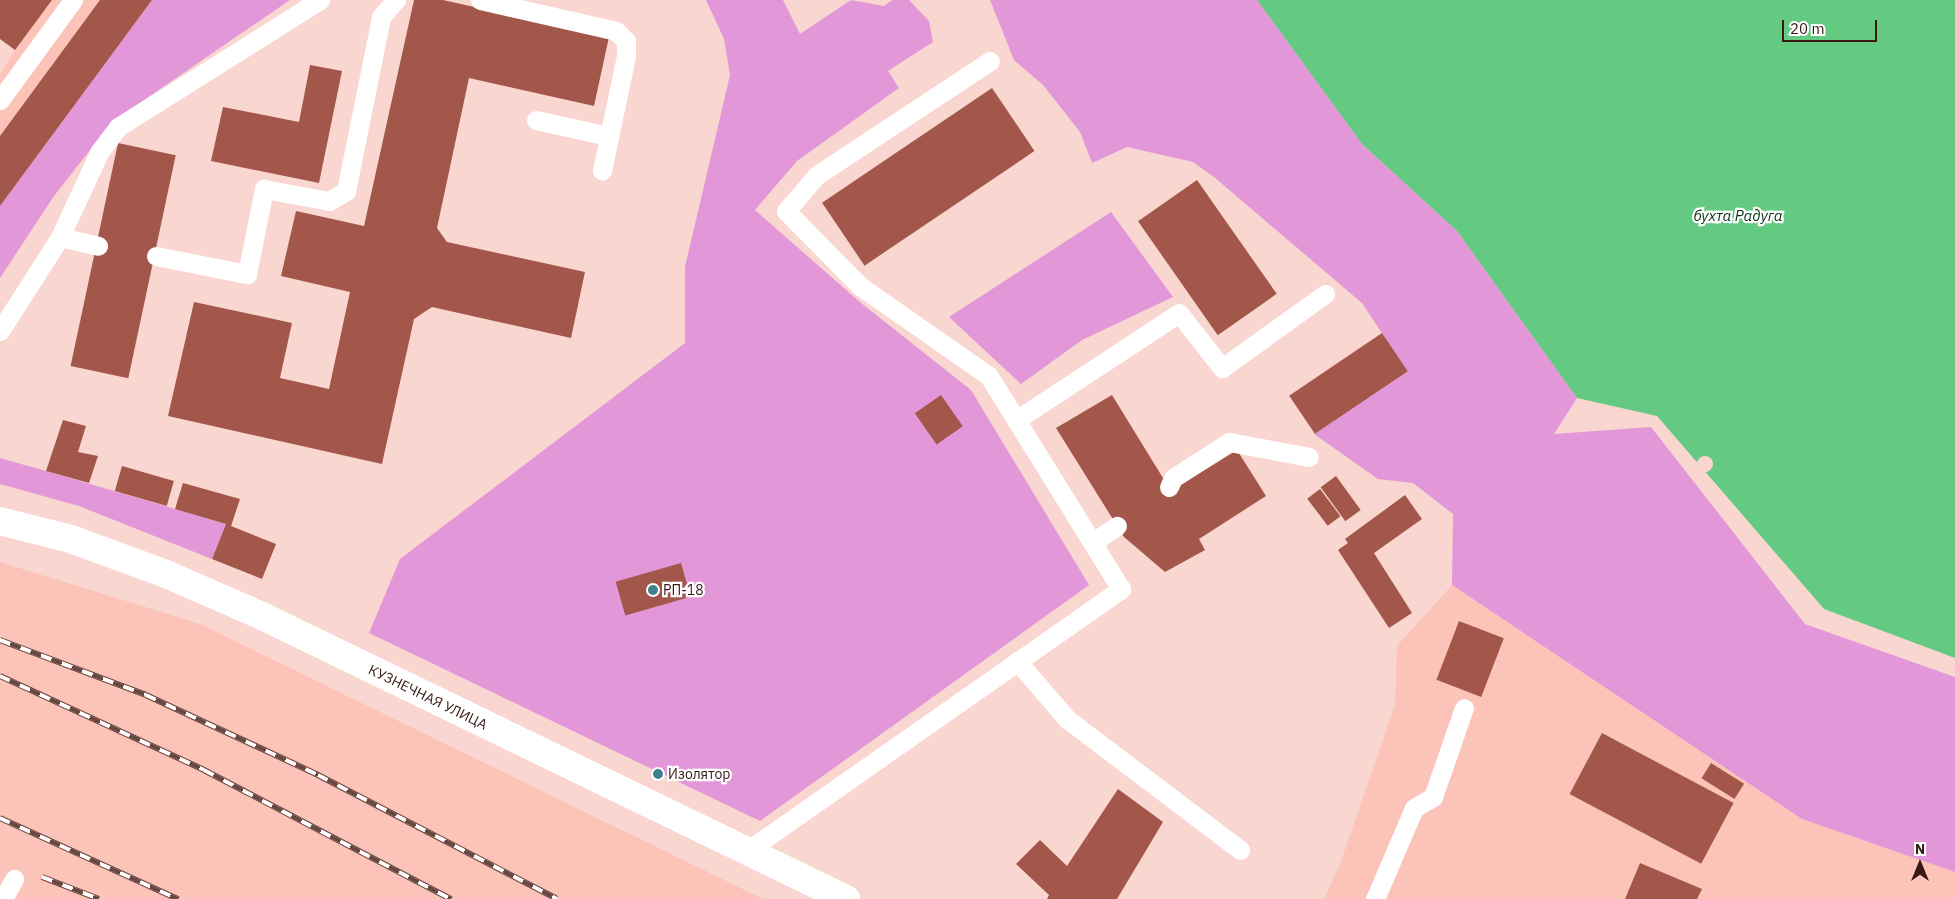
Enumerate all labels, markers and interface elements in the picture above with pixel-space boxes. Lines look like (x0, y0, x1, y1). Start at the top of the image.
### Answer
scale bar (1785, 10, 1880, 42)
text: 20 m (1790, 19, 1825, 38)
water label: бухта Радуга (1693, 207, 1783, 225)
place label: РП-18 (663, 582, 704, 598)
marker: РП-18 (647, 584, 659, 596)
street label: КУЗНЕЧНАЯ УЛИЦА (366, 661, 490, 733)
place label: Изолятор (668, 766, 730, 782)
marker: Изолятор (652, 768, 664, 780)
north arrow (1895, 839, 1945, 889)
text: N (1915, 840, 1925, 858)

